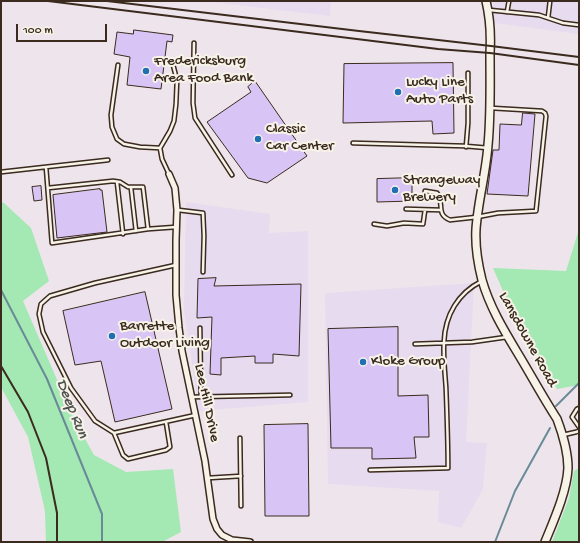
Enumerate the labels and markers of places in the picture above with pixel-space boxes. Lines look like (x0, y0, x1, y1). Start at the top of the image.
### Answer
place label: Fredericksburg Area Food Bank (154, 53, 253, 88)
marker: Fredericksburg Area Food Bank (141, 66, 151, 76)
place label: Lucky Line Auto Parts (406, 74, 473, 109)
marker: Lucky Line Auto Parts (393, 87, 403, 97)
place label: Classic Car Center (266, 121, 333, 156)
marker: Classic Car Center (253, 134, 263, 144)
place label: Strangeway Brewery (403, 172, 480, 207)
marker: Strangeway Brewery (390, 185, 400, 195)
place label: Barrette Outdoor Living (120, 318, 210, 353)
marker: Barrette Outdoor Living (107, 331, 117, 341)
place label: Kloke Group (371, 353, 445, 371)
marker: Kloke Group (358, 357, 368, 367)

